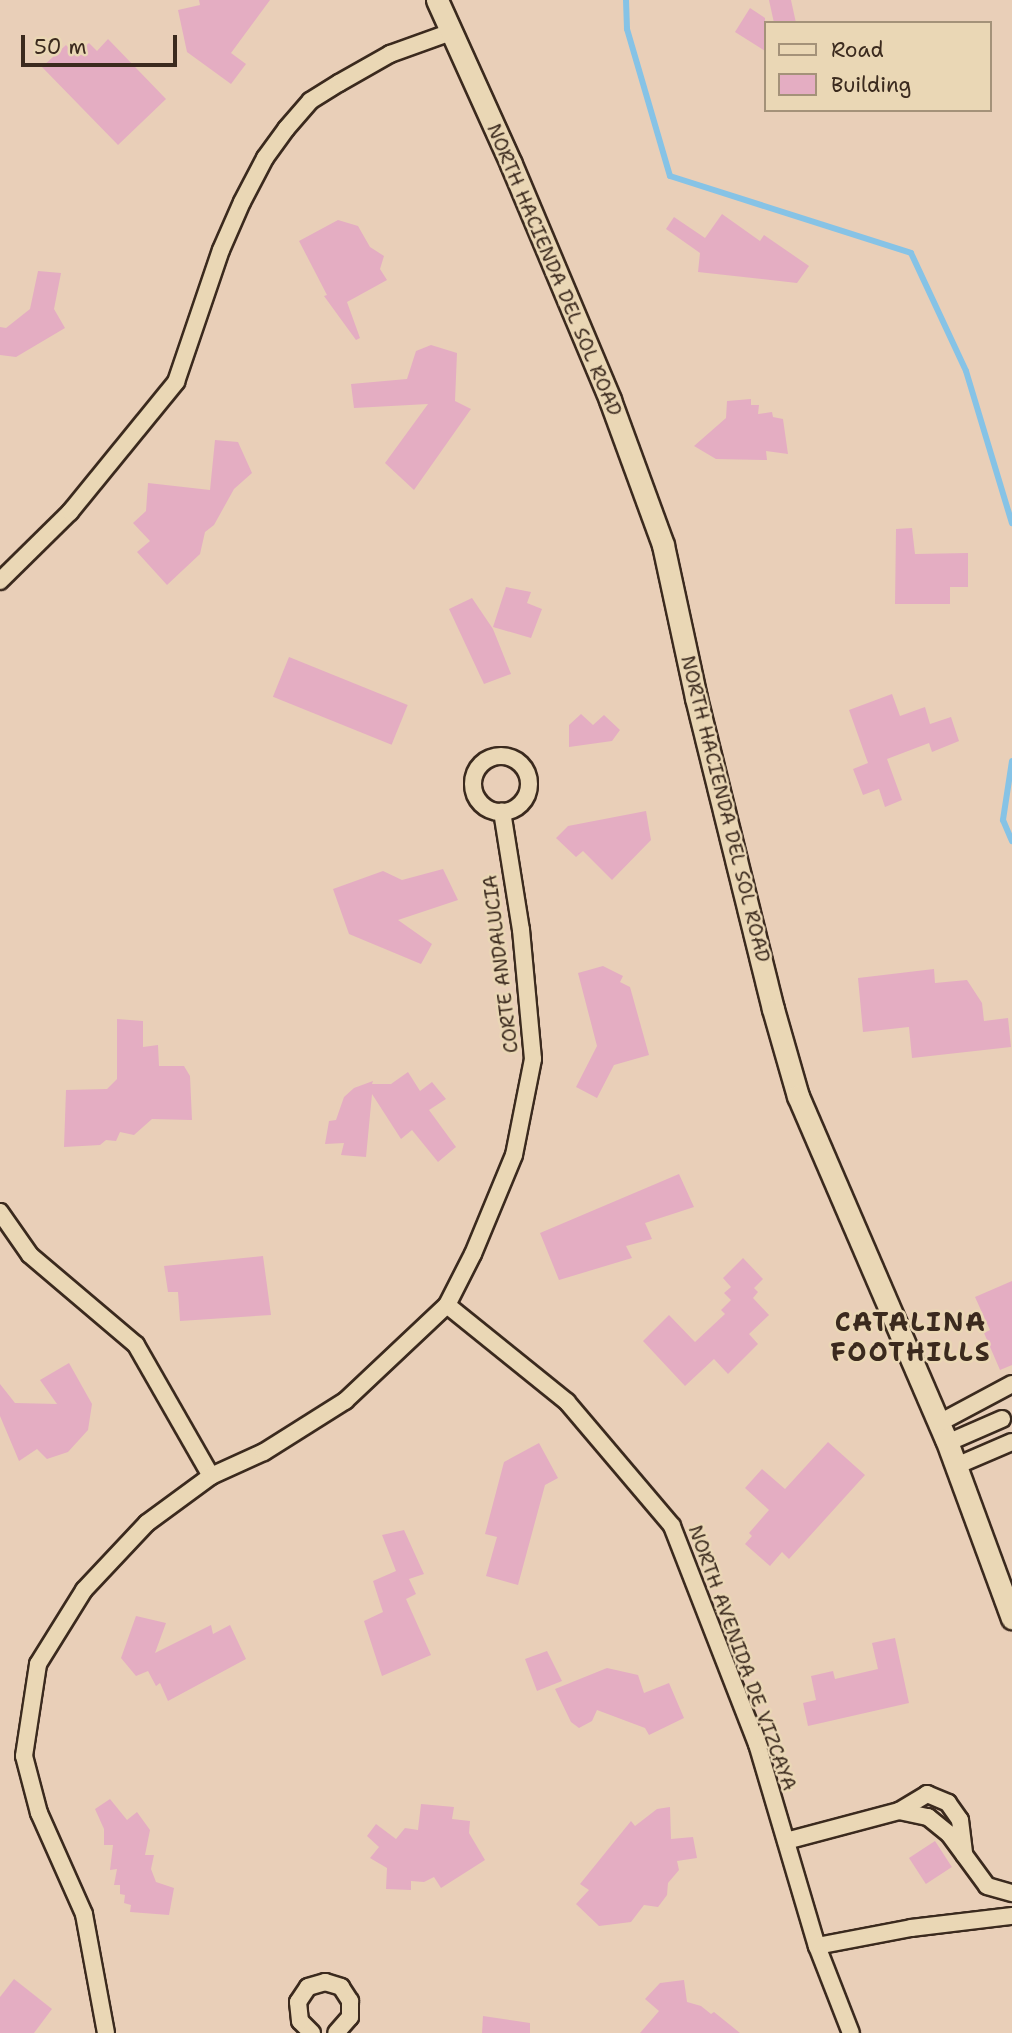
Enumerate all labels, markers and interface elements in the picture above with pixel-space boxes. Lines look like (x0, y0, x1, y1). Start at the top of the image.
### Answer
scale bar (24, 21, 180, 65)
legend (764, 21, 991, 112)
text: 50 m (34, 33, 87, 61)
text: Road (831, 36, 884, 64)
text: Building (831, 71, 911, 99)
street label: NORTH HACIENDA DEL SOL ROAD (482, 120, 626, 420)
street label: NORTH HACIENDA DEL SOL ROAD (676, 653, 774, 965)
street label: CORTE ANDALUCIA (479, 874, 523, 1054)
district label: CATALINA FOOTHILLS (832, 1306, 990, 1368)
street label: NORTH AVENIDA DE VIZCAYA (683, 1522, 801, 1794)

